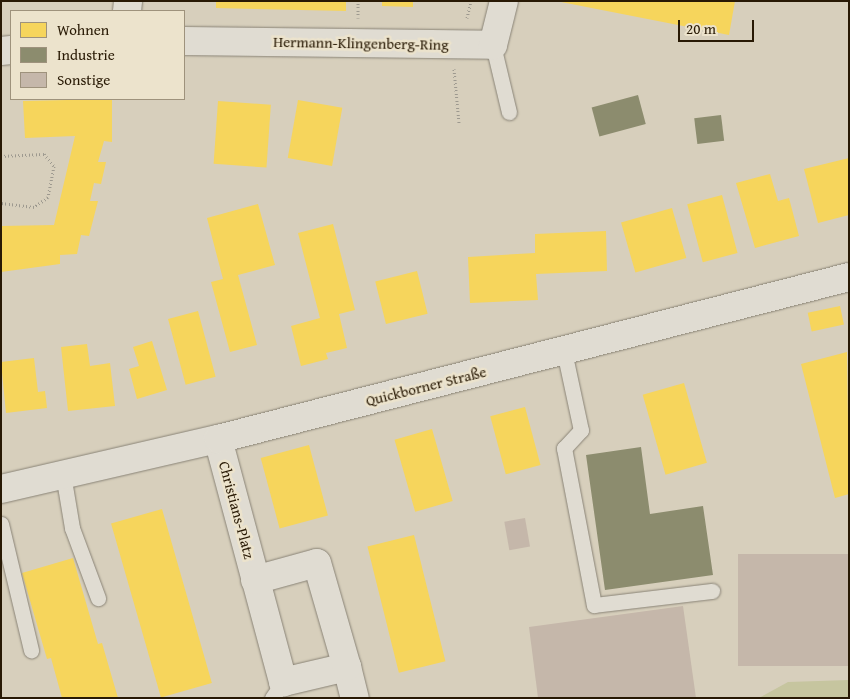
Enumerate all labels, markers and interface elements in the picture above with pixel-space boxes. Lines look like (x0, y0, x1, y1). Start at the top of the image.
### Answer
legend (10, 10, 185, 100)
scale bar (680, 10, 756, 42)
text: 20 m (686, 18, 716, 39)
text: Wohnen (57, 19, 109, 40)
street label: Hermann-Klingenberg-Ring (273, 32, 449, 54)
text: Industrie (57, 44, 115, 65)
text: Sonstige (57, 69, 110, 90)
street label: Quickborner Straße (364, 362, 488, 410)
street label: Christians-Platz (215, 459, 259, 561)

